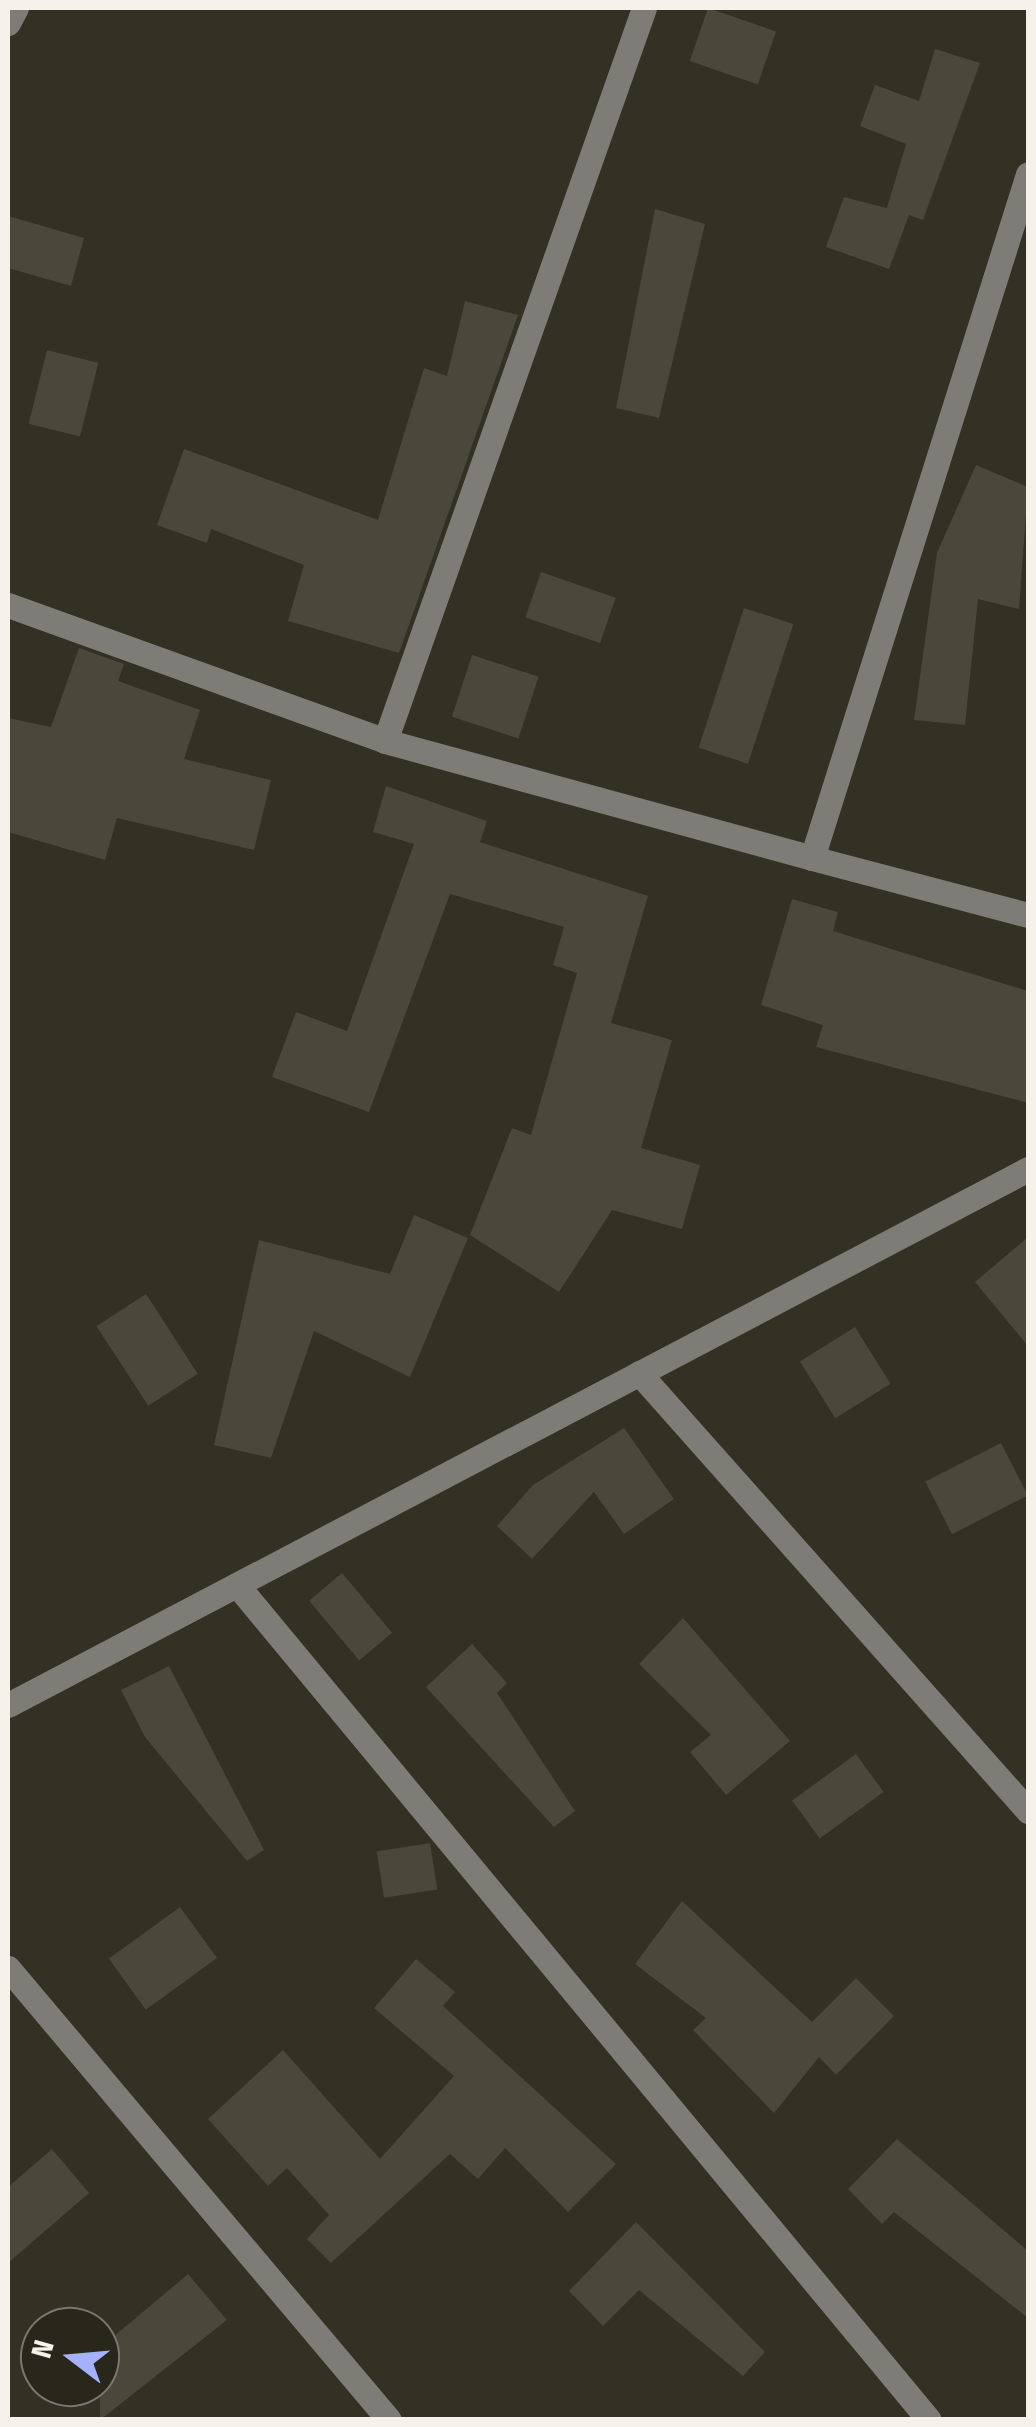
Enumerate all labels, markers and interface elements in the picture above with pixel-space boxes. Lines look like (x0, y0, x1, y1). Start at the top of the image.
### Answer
north arrow (20, 2307, 120, 2407)
text: N (24, 2337, 61, 2362)

